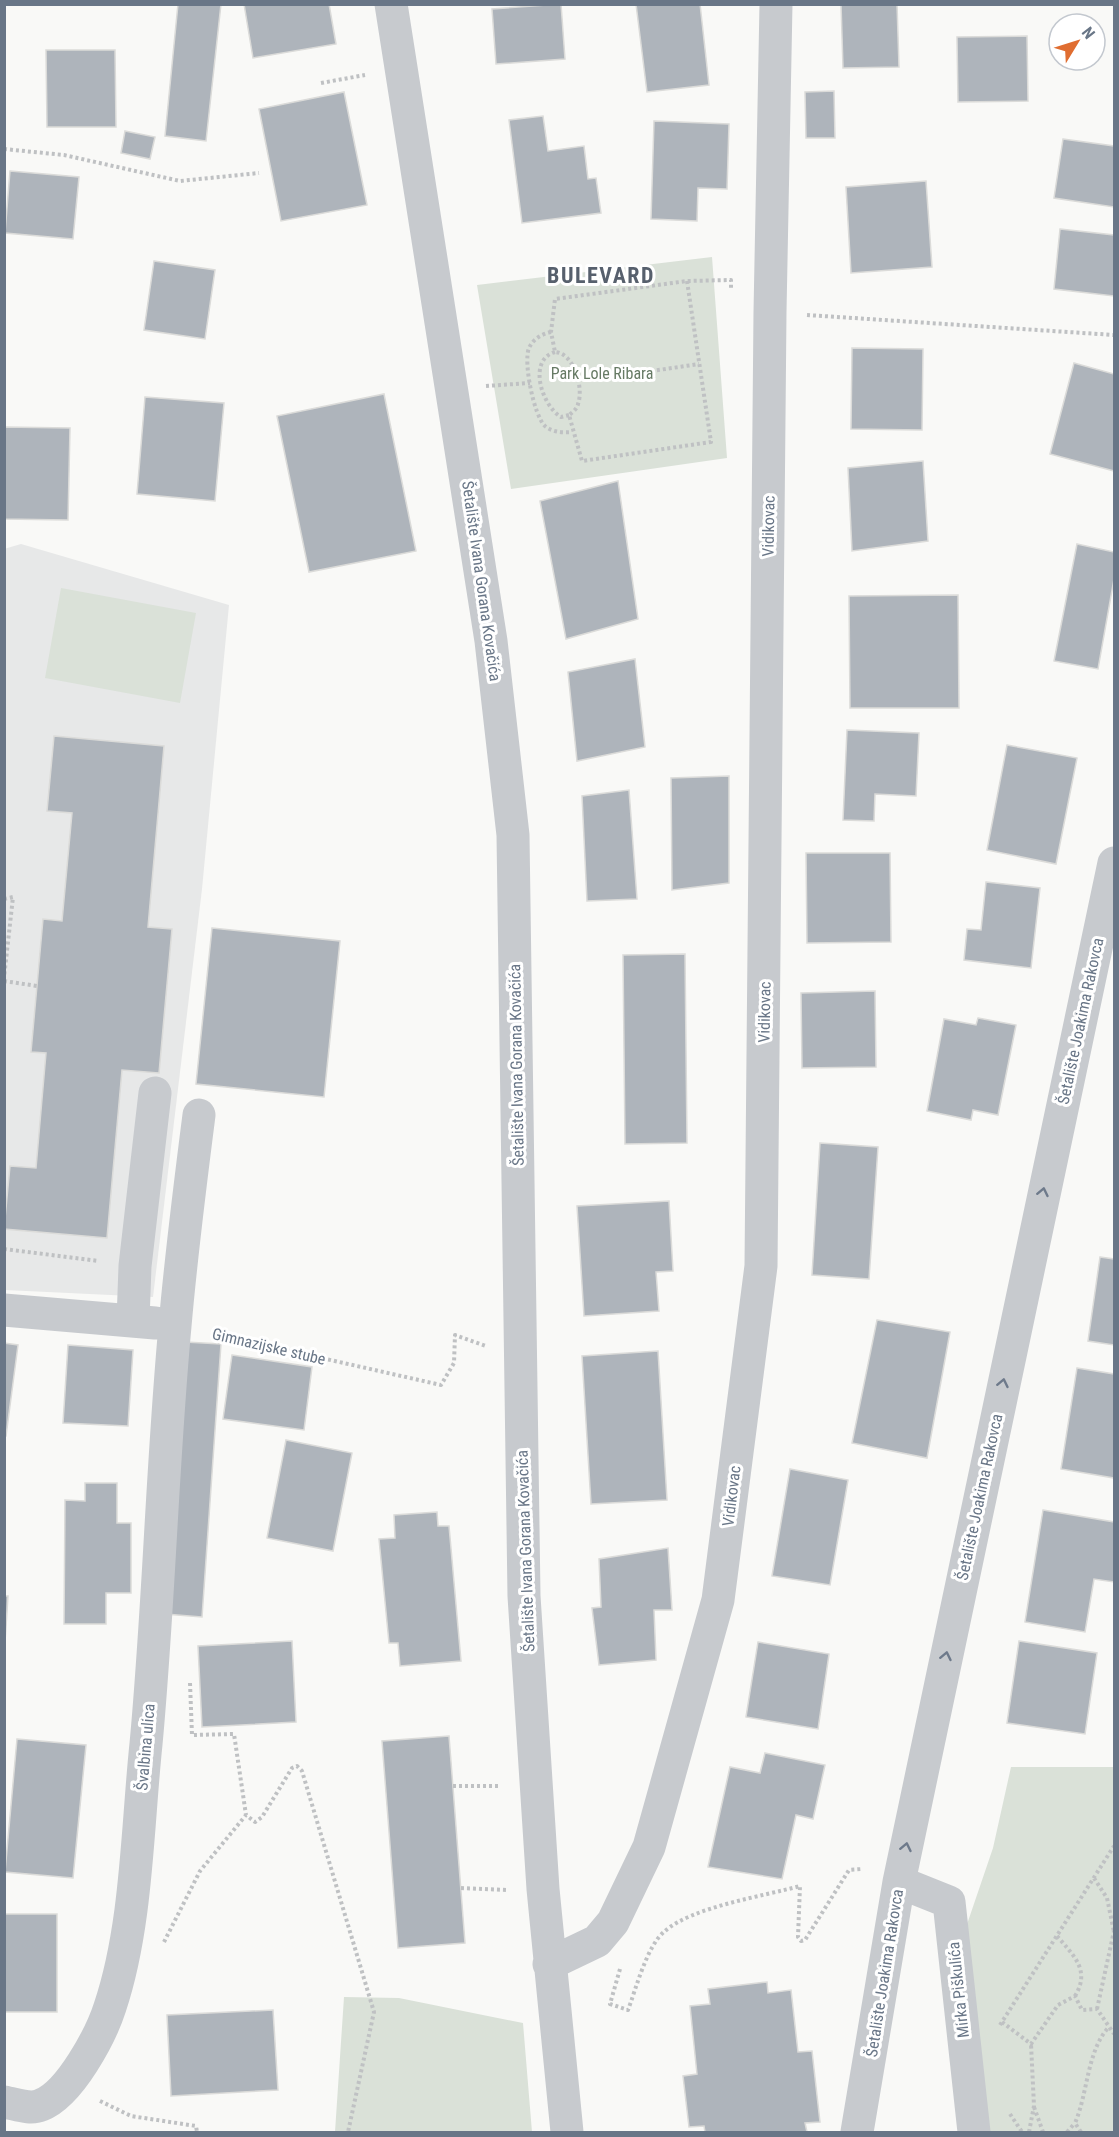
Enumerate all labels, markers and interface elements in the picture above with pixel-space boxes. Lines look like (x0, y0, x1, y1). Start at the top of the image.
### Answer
north arrow (1047, 12, 1107, 72)
text: N (1078, 23, 1099, 43)
district label: BULEVARD (547, 263, 655, 288)
park label: Park Lole Ribara (551, 364, 653, 383)
street label: Šetalište Ivana Gorana Kovačića (458, 480, 505, 682)
street label: Vidikovac (758, 495, 779, 557)
street label: Šetalište Joakima Rakovca (1054, 936, 1107, 1106)
street label: Šetalište Ivana Gorana Kovačića (505, 964, 528, 1166)
street label: Vidikovac (754, 981, 775, 1043)
one-way arrow (1036, 1188, 1049, 1198)
street label: Gimnazijske stube (210, 1324, 327, 1369)
one-way arrow (996, 1379, 1009, 1389)
street label: Šetalište Joakima Rakovca (953, 1412, 1006, 1582)
street label: Šetalište Ivana Gorana Kovačića (512, 1450, 539, 1652)
street label: Vidikovac (718, 1465, 745, 1528)
one-way arrow (939, 1652, 952, 1662)
street label: Švalbina ulica (132, 1703, 159, 1791)
one-way arrow (899, 1842, 912, 1852)
street label: Šetalište Joakima Rakovca (862, 1888, 907, 2058)
street label: Mirka Piškulića (944, 1941, 973, 2039)

